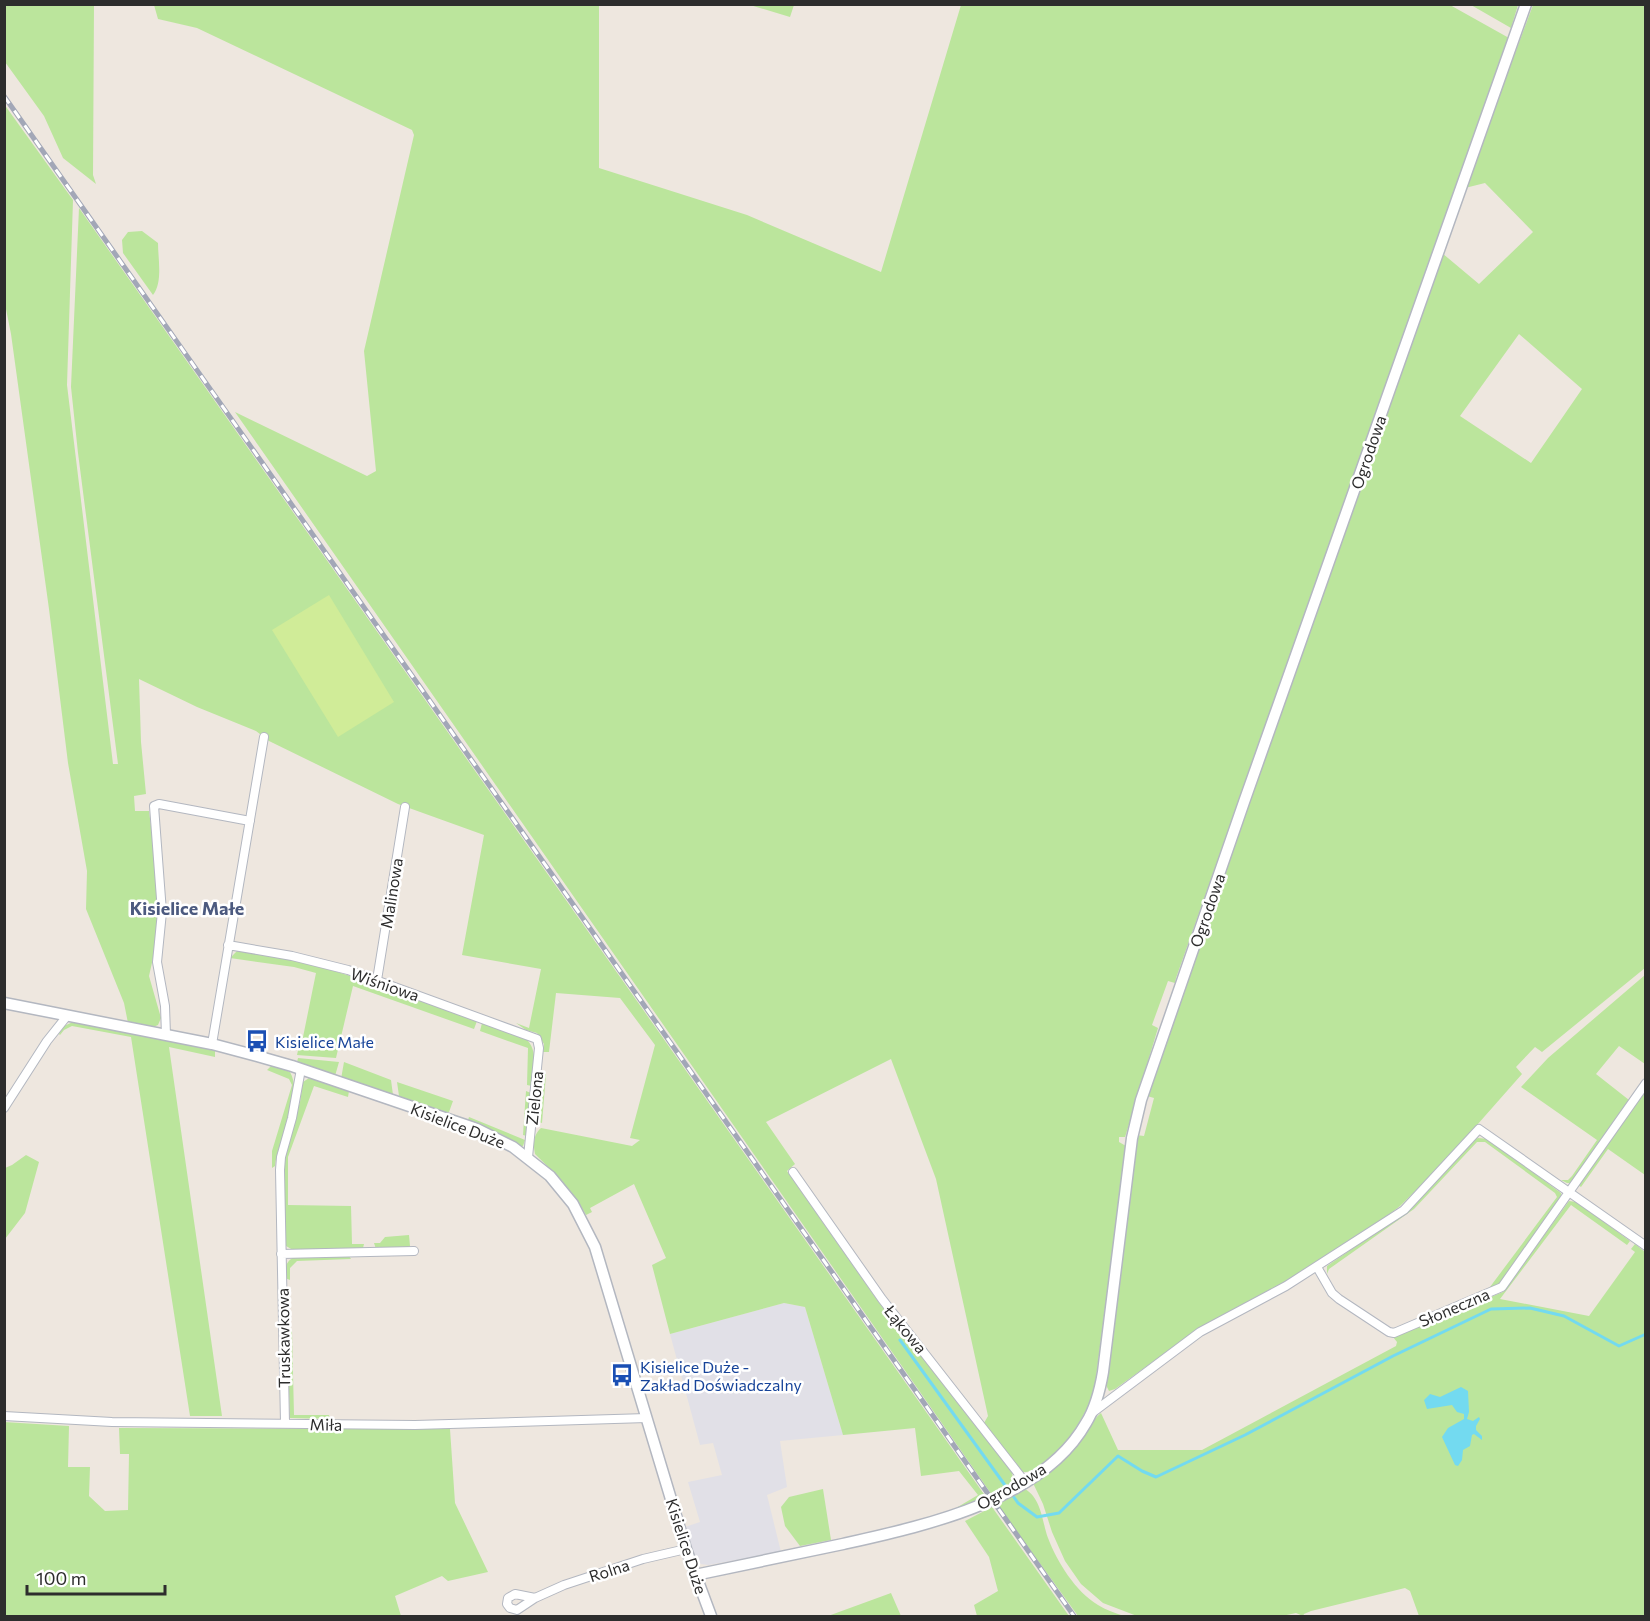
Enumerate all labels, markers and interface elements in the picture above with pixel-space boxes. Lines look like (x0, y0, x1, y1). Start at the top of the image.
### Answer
street label: Ogrodowa (1346, 413, 1390, 491)
street label: Malinowa (376, 856, 406, 930)
street label: Ogrodowa (1185, 871, 1229, 949)
district label: Kisielice Małe (130, 897, 244, 919)
street label: Wiśniowa (348, 963, 422, 1005)
bus stop icon: Kisielice Małe (244, 1028, 270, 1054)
place label: Kisielice Małe (275, 1032, 374, 1051)
street label: Zielona (522, 1070, 546, 1126)
street label: Kisielice Duże (408, 1098, 508, 1152)
street label: Słoneczna (1416, 1284, 1492, 1330)
street label: Truskawkowa (273, 1288, 293, 1388)
street label: Łąkowa (880, 1300, 931, 1357)
place label: Kisielice Duże - Zakład Doświadczalny (640, 1357, 802, 1394)
bus stop icon: Kisielice Duże - Zakład Doświadczalny (609, 1362, 635, 1388)
street label: Miła (310, 1414, 342, 1434)
street label: Ogrodowa (973, 1459, 1049, 1513)
street label: Kisielice Duże (663, 1496, 711, 1596)
street label: Rolna (586, 1555, 632, 1585)
scale bar (27, 1558, 165, 1596)
text: 100 m (36, 1567, 86, 1589)

